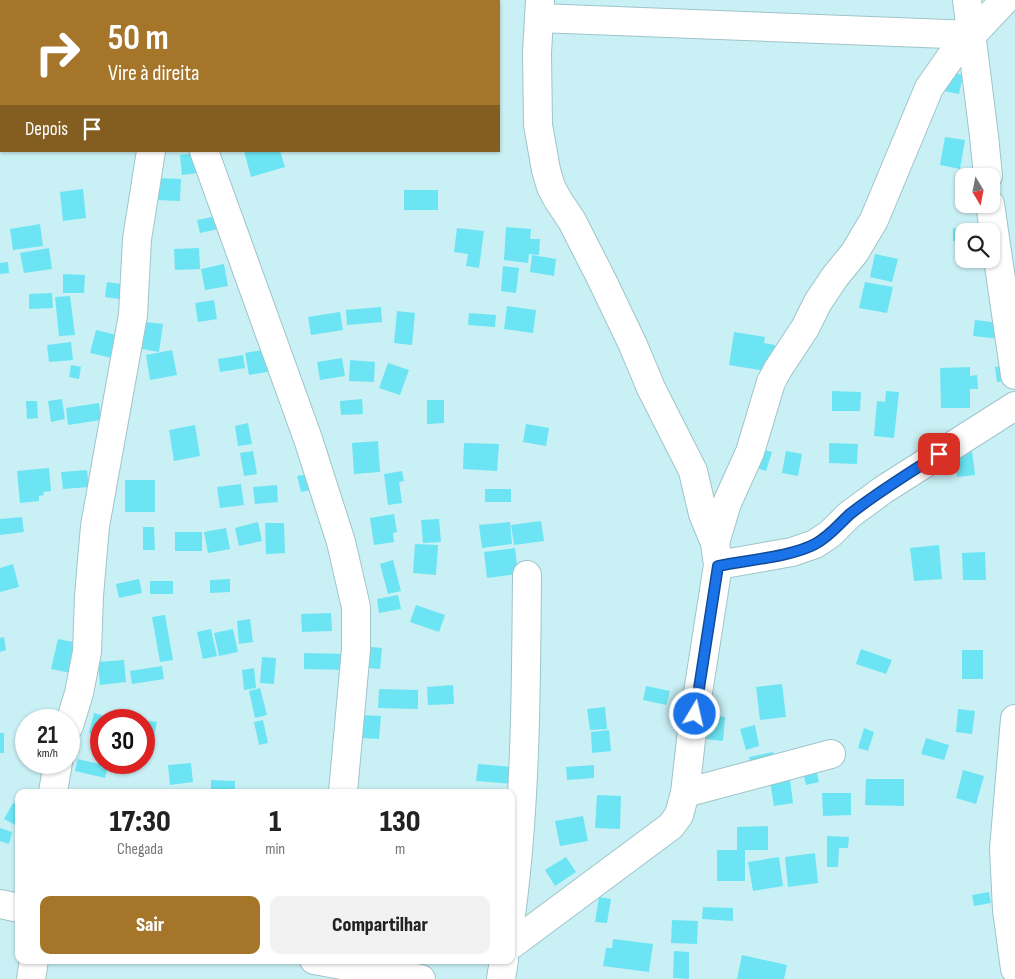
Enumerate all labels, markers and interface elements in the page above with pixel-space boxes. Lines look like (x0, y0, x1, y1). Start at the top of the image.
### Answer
text: 50 m (108, 17, 169, 60)
icon: right (25, 20, 90, 85)
text: Vire à direita (108, 60, 200, 87)
icon: arrive (78, 115, 106, 143)
text: Depois (25, 118, 68, 141)
north arrow (955, 168, 1000, 212)
map controls (955, 168, 1000, 268)
button: search (955, 223, 1000, 268)
pin (918, 433, 960, 475)
icon: arrive (925, 440, 953, 468)
position arrow (668, 687, 720, 739)
speed limit sign: 30 (90, 709, 155, 774)
text: 21 (37, 720, 58, 751)
text: km/h (37, 746, 58, 761)
text: 17:30 (109, 804, 171, 840)
text: 1 (269, 804, 281, 840)
text: 130 (380, 804, 421, 840)
text: Chegada (117, 840, 163, 859)
text: min (265, 840, 285, 859)
text: m (395, 840, 405, 859)
button: Sair (40, 896, 260, 954)
button: Compartilhar (270, 896, 490, 954)

